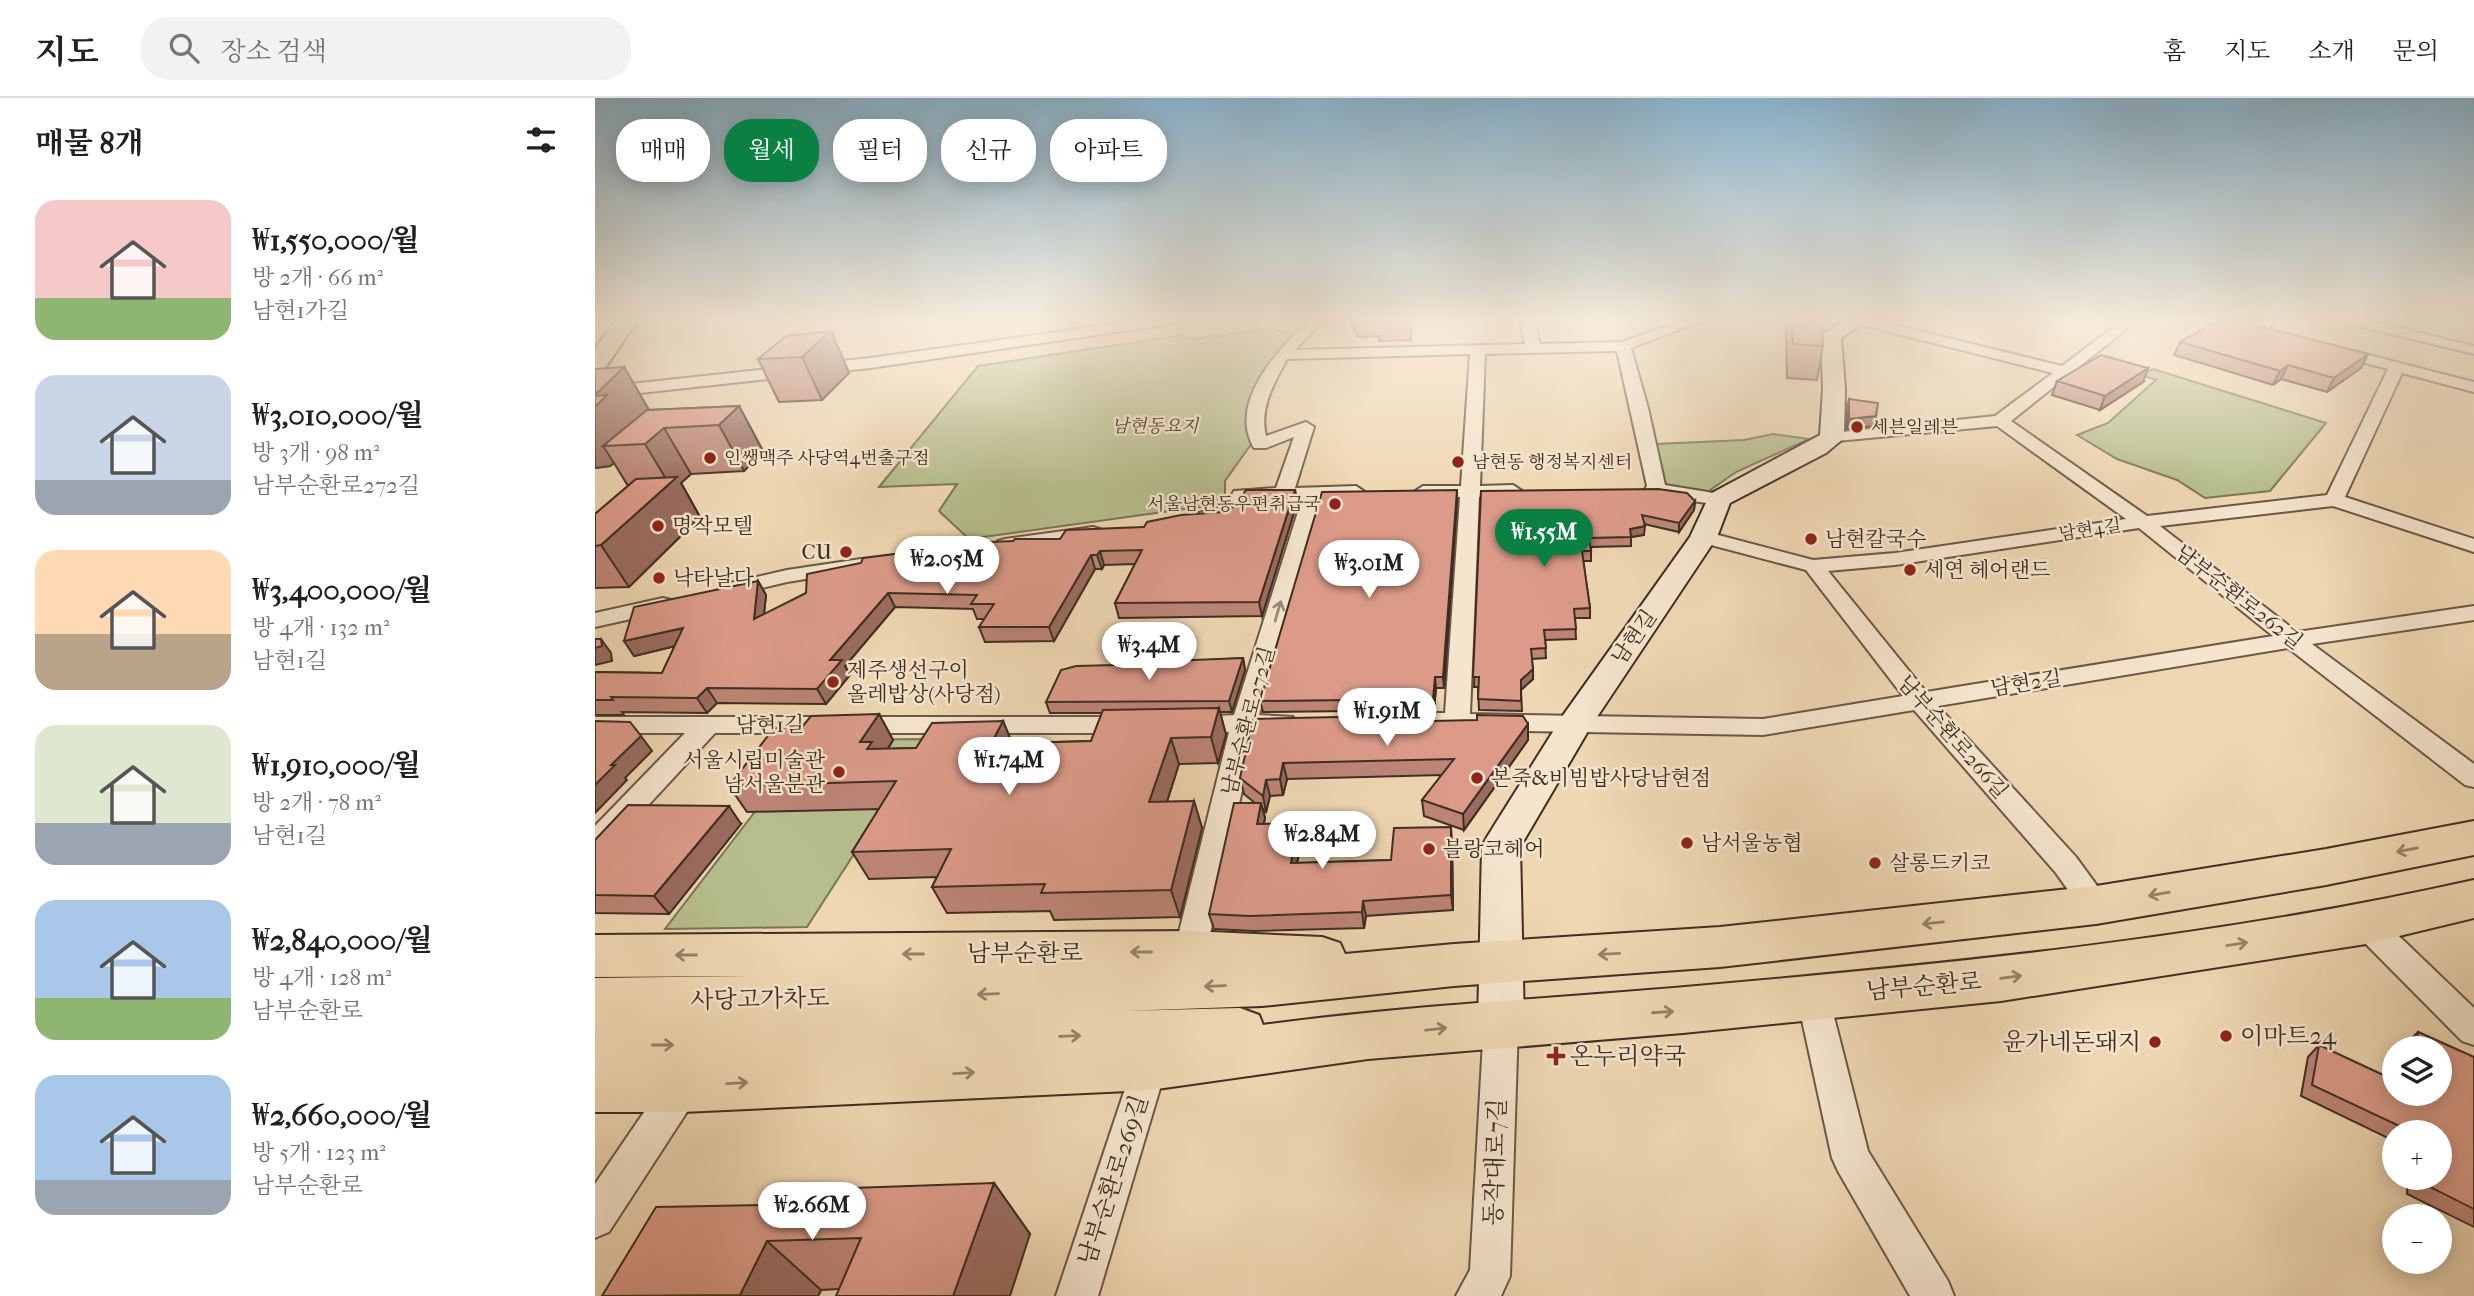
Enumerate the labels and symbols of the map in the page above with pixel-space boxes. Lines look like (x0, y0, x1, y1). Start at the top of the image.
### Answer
park label: 남현동요지 (1112, 416, 1200, 437)
place label: 세븐일레븐 (1871, 417, 1959, 438)
marker: 세븐일레븐 (1849, 419, 1865, 435)
place label: 인쌩맥주 사당역4번출구점 (724, 448, 930, 469)
marker: 인쌩맥주 사당역4번출구점 (702, 450, 718, 466)
place label: 남현동 행정복지센터 (1472, 452, 1632, 473)
marker: 남현동 행정복지센터 (1450, 454, 1466, 470)
place label: 서울남현동우편취급국 (1147, 494, 1321, 515)
marker: 서울남현동우편취급국 (1327, 496, 1343, 512)
pin: ₩1.55M (1487, 510, 1601, 569)
place label: 명작모텔 (672, 514, 753, 538)
street label: 남현4길 (2057, 515, 2123, 545)
marker: 명작모텔 (650, 518, 666, 534)
place label: 남현칼국수 (1825, 527, 1926, 551)
marker: 남현칼국수 (1803, 531, 1819, 547)
pin: ₩2.05M (890, 536, 1004, 596)
place label: CU (802, 540, 833, 564)
pin: ₩3.01M (1312, 540, 1426, 600)
street label: 남부순환로262길 (2171, 540, 2307, 654)
marker: CU (838, 544, 854, 560)
place label: 세연 헤어랜드 (1924, 558, 2050, 582)
marker: 세연 헤어랜드 (1902, 562, 1918, 578)
place label: 낙타날다 (673, 566, 755, 590)
marker: 낙타날다 (651, 570, 667, 586)
one-way arrow (1272, 601, 1285, 623)
street label: 남현길 (1607, 605, 1661, 669)
pin: ₩3.4M (1100, 622, 1198, 682)
street label: 남부순환로272길 (1217, 644, 1279, 798)
place label: 제주생선구이 올레밥상(사당점) (847, 658, 1001, 706)
street label: 남현2길 (1989, 666, 2063, 700)
street label: 남부순환로266길 (1893, 671, 2013, 803)
marker: 제주생선구이 올레밥상(사당점) (825, 674, 841, 690)
pin: ₩1.91M (1330, 688, 1444, 748)
street label: 남현1길 (736, 712, 804, 738)
pin: ₩1.74M (952, 738, 1066, 797)
place label: 서울시립미술관 남서울분관 (683, 748, 826, 796)
marker: 서울시립미술관 남서울분관 (831, 764, 847, 780)
place label: 본죽&비빔밥사당남현점 (1491, 766, 1711, 790)
marker: 본죽&비빔밥사당남현점 (1469, 770, 1485, 786)
pin: ₩2.84M (1265, 812, 1379, 871)
place label: 남서울농협 (1701, 831, 1802, 855)
marker: 남서울농협 (1679, 835, 1695, 851)
place label: 블랑코헤어 (1443, 837, 1544, 861)
marker: 블랑코헤어 (1421, 841, 1437, 857)
one-way arrow (2396, 844, 2419, 858)
place label: 살롱드키코 (1889, 851, 1990, 875)
marker: 살롱드키코 (1867, 855, 1883, 871)
one-way arrow (2148, 888, 2171, 901)
one-way arrow (1922, 917, 1945, 930)
one-way arrow (2225, 937, 2247, 950)
street label: 남부순환로 (967, 939, 1083, 967)
one-way arrow (1130, 945, 1153, 959)
one-way arrow (902, 947, 925, 961)
one-way arrow (675, 948, 698, 962)
one-way arrow (1599, 948, 1621, 961)
street label: 남부순환로 (1865, 967, 1983, 1005)
one-way arrow (2000, 970, 2022, 983)
one-way arrow (1204, 979, 1227, 992)
street label: 사당고가차도 (690, 984, 830, 1014)
one-way arrow (977, 987, 1000, 1000)
one-way arrow (1651, 1005, 1674, 1018)
one-way arrow (1424, 1022, 1447, 1035)
place label: 이마트24 (2240, 1022, 2337, 1050)
place label: 윤가네돈돼지 (2002, 1028, 2141, 1056)
marker: 이마트24 (2218, 1028, 2234, 1044)
one-way arrow (1058, 1029, 1081, 1043)
marker: 윤가네돈돼지 (2147, 1034, 2163, 1050)
one-way arrow (651, 1038, 674, 1052)
place label: 온누리약국 (1570, 1042, 1686, 1070)
marker: 온누리약국 (1548, 1048, 1564, 1064)
one-way arrow (952, 1067, 975, 1080)
one-way arrow (725, 1077, 748, 1090)
street label: 남부순환로269길 (1072, 1091, 1154, 1269)
street label: 동작대로7길 (1479, 1098, 1511, 1226)
pin: ₩2.66M (755, 1182, 869, 1242)

